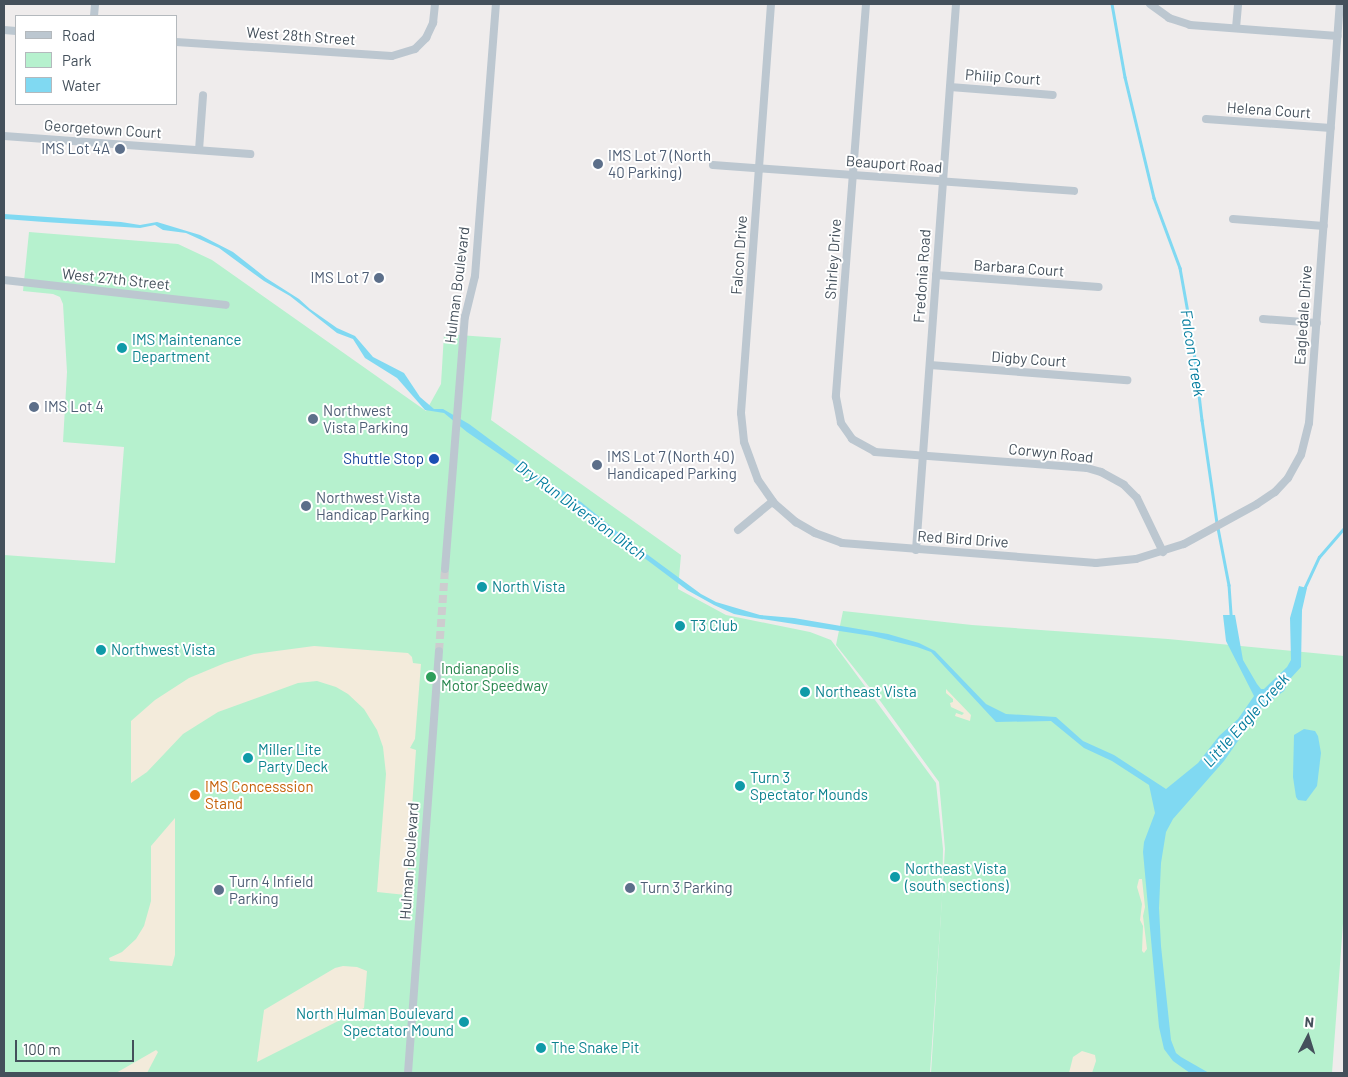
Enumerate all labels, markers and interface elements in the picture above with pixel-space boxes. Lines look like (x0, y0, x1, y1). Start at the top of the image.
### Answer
legend (15, 15, 178, 105)
street label: West 28th Street (246, 23, 356, 49)
text: Road (62, 26, 95, 44)
text: Park (62, 51, 91, 69)
street label: Philip Court (965, 65, 1041, 89)
text: Water (62, 76, 101, 94)
street label: Helena Court (1226, 98, 1312, 122)
street label: Georgetown Court (44, 116, 162, 142)
place label: IMS Lot 4A (41, 140, 110, 158)
marker: IMS Lot 4A (114, 143, 126, 155)
place label: IMS Lot 7 (North 40 Parking) (608, 146, 711, 181)
street label: Beauport Road (845, 152, 943, 176)
marker: IMS Lot 7 (North 40 Parking) (592, 158, 604, 170)
street label: Falcon Drive (727, 215, 751, 295)
street label: Shirley Drive (821, 218, 845, 300)
street label: Hulman Boulevard (441, 226, 473, 344)
street label: Fredonia Road (910, 229, 934, 323)
street label: Barbara Court (973, 256, 1065, 280)
street label: West 27th Street (61, 264, 171, 294)
street label: Eagledale Drive (1291, 265, 1315, 365)
place label: IMS Lot 7 (310, 269, 369, 287)
marker: IMS Lot 7 (373, 272, 385, 284)
water label: Falcon Creek (1177, 308, 1209, 398)
place label: IMS Maintenance Department (132, 330, 241, 365)
marker: IMS Maintenance Department (116, 342, 128, 354)
street label: Digby Court (991, 347, 1067, 371)
place label: IMS Lot 4 (44, 398, 104, 416)
marker: IMS Lot 4 (28, 401, 40, 413)
place label: Northwest Vista Parking (323, 401, 408, 436)
marker: Northwest Vista Parking (307, 413, 319, 425)
street label: Corwyn Road (1008, 440, 1094, 466)
place label: IMS Lot 7 (North 40) Handicaped Parking (607, 447, 737, 482)
place label: Shuttle Stop (343, 450, 424, 468)
marker: Shuttle Stop (428, 453, 440, 465)
water label: Dry Run Diversion Ditch (512, 456, 650, 564)
marker: IMS Lot 7 (North 40) Handicaped Parking (591, 459, 603, 471)
place label: Northwest Vista Handicap Parking (316, 488, 430, 523)
marker: Northwest Vista Handicap Parking (300, 500, 312, 512)
street label: Red Bird Drive (917, 527, 1009, 551)
place label: North Vista (492, 578, 566, 596)
marker: North Vista (476, 581, 488, 593)
place label: T3 Club (690, 617, 738, 635)
marker: T3 Club (674, 620, 686, 632)
place label: Northwest Vista (111, 641, 215, 659)
marker: Northwest Vista (95, 644, 107, 656)
place label: Indianapolis Motor Speedway (441, 659, 548, 694)
water label: Little Eagle Creek (1199, 669, 1293, 771)
marker: Indianapolis Motor Speedway (425, 671, 437, 683)
place label: Northeast Vista (815, 683, 917, 701)
marker: Northeast Vista (799, 686, 811, 698)
place label: Miller Lite Party Deck (258, 740, 328, 775)
marker: Miller Lite Party Deck (242, 752, 254, 764)
place label: Turn 3 Spectator Mounds (750, 768, 868, 803)
place label: IMS Concesssion Stand (205, 777, 314, 812)
marker: Turn 3 Spectator Mounds (734, 780, 746, 792)
marker: IMS Concesssion Stand (189, 789, 201, 801)
street label: Hulman Boulevard (396, 802, 422, 920)
place label: Northeast Vista (south sections) (905, 859, 1009, 894)
marker: Northeast Vista (south sections) (889, 871, 901, 883)
place label: Turn 4 Infield Parking (229, 872, 314, 907)
place label: Turn 3 Parking (640, 879, 733, 897)
marker: Turn 3 Parking (624, 882, 636, 894)
marker: Turn 4 Infield Parking (213, 884, 225, 896)
place label: North Hulman Boulevard Spectator Mound (296, 1004, 454, 1039)
north arrow (1283, 1012, 1333, 1062)
text: N (1304, 1013, 1315, 1030)
marker: North Hulman Boulevard Spectator Mound (458, 1016, 470, 1028)
scale bar (18, 1030, 136, 1062)
place label: The Snake Pit (551, 1039, 639, 1057)
text: 100 m (23, 1040, 61, 1058)
marker: The Snake Pit (535, 1042, 547, 1054)

